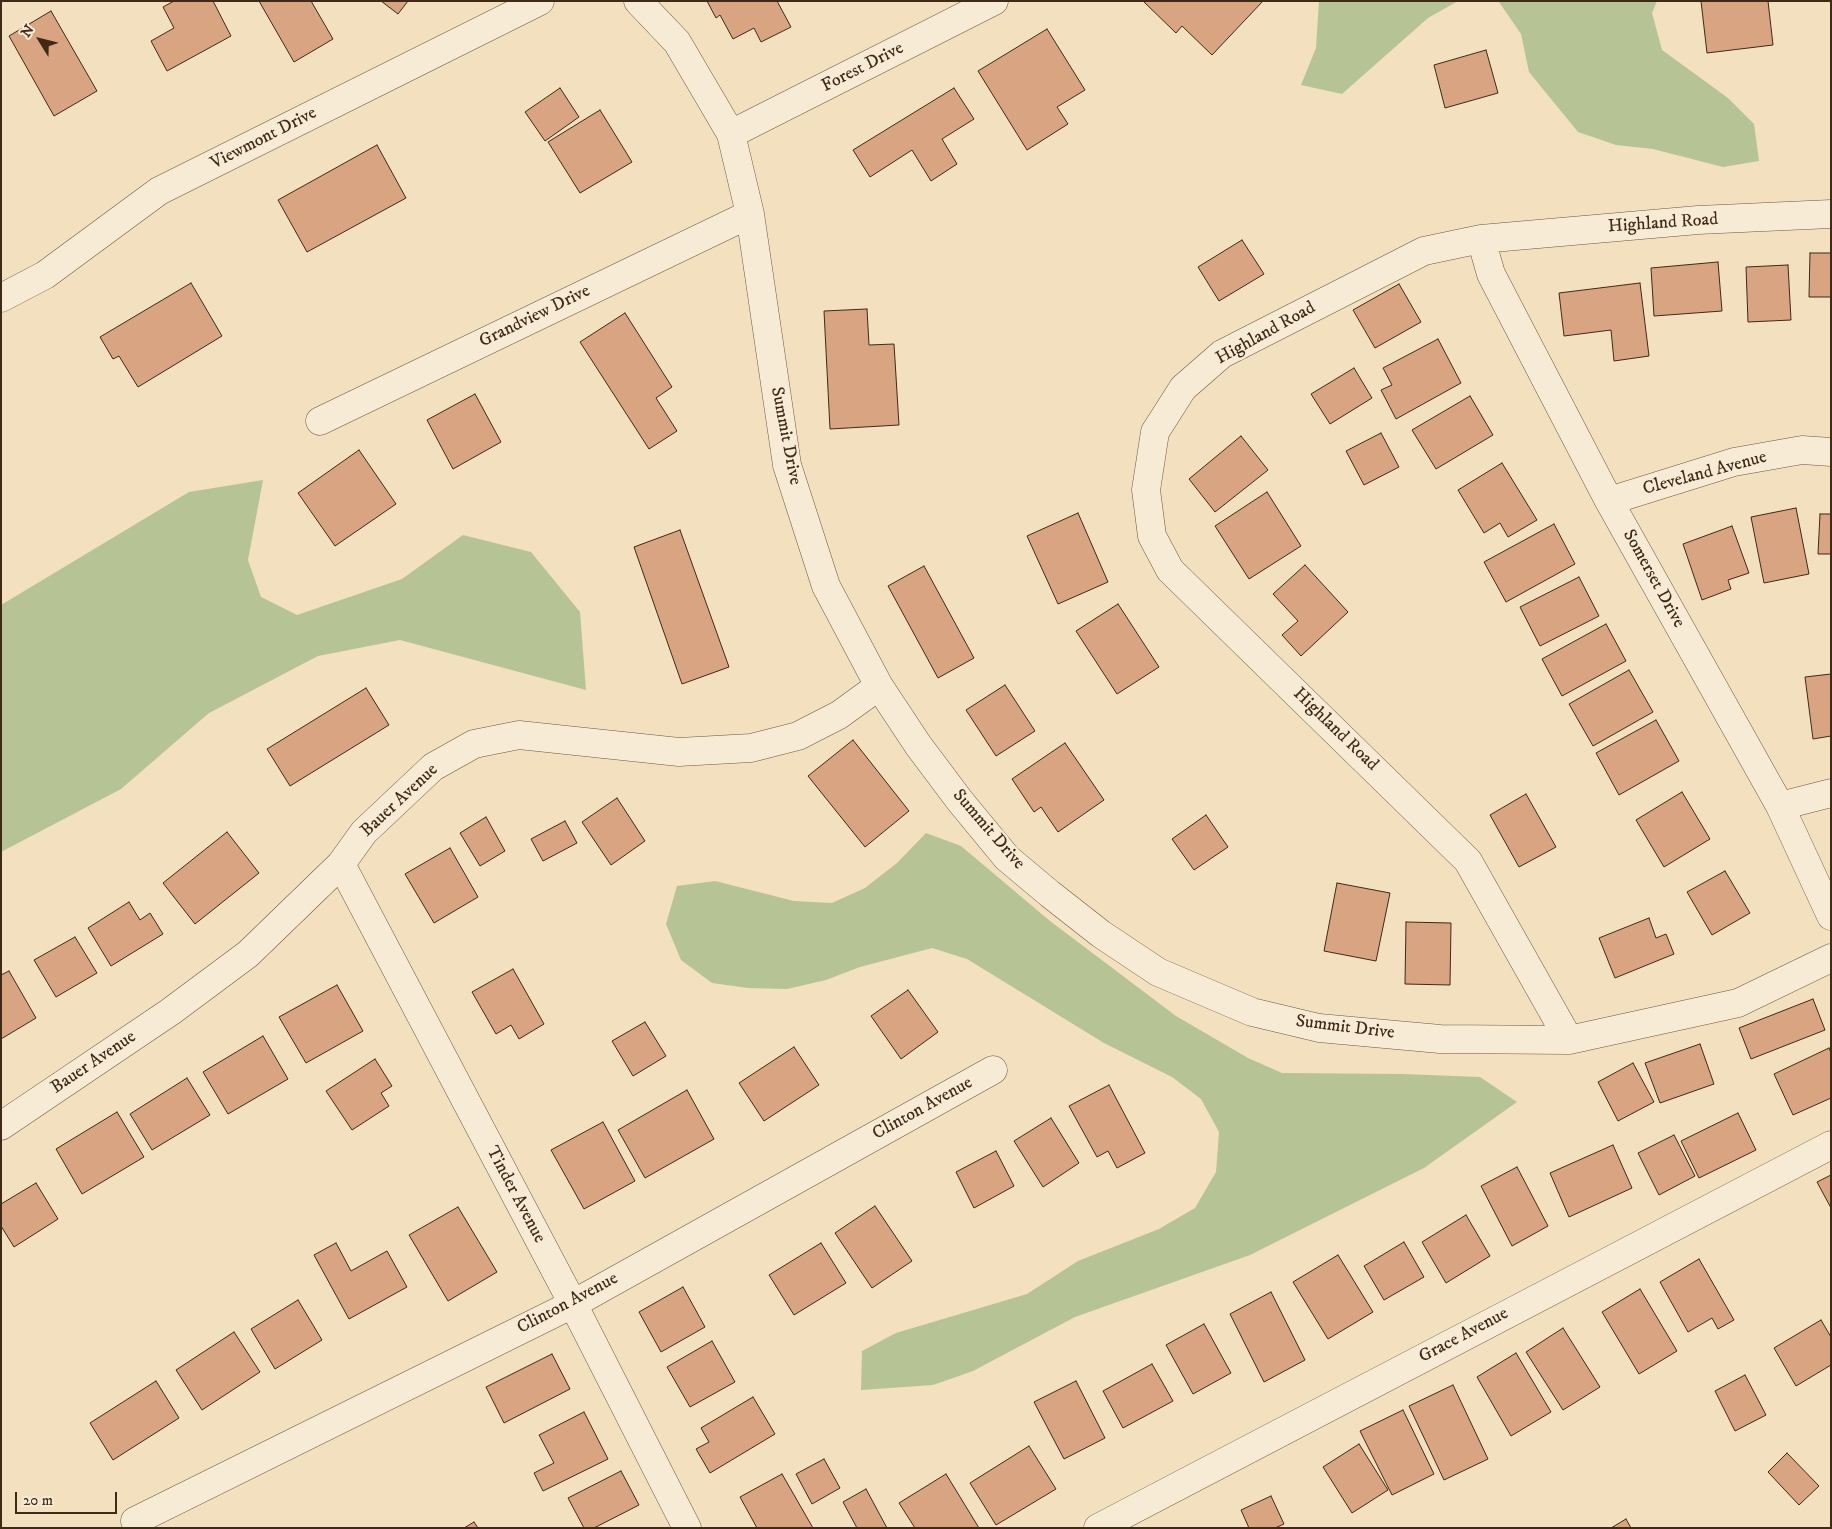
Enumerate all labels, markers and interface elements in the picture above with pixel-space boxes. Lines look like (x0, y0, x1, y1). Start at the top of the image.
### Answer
north arrow (15, 15, 65, 65)
text: N (17, 21, 39, 41)
street label: Forest Drive (818, 38, 908, 98)
street label: Viewmont Drive (207, 103, 321, 175)
street label: Highland Road (1607, 209, 1719, 239)
street label: Grandview Drive (476, 281, 594, 353)
street label: Highland Road (1212, 298, 1320, 370)
street label: Summit Drive (765, 385, 805, 487)
street label: Cleveland Avenue (1641, 447, 1769, 501)
street label: Somerset Drive (1617, 526, 1689, 632)
street label: Highland Road (1288, 684, 1382, 776)
street label: Bauer Avenue (357, 760, 443, 842)
street label: Summit Drive (947, 785, 1029, 875)
street label: Summit Drive (1294, 1011, 1396, 1045)
street label: Bauer Avenue (47, 1027, 141, 1099)
street label: Clinton Avenue (869, 1073, 977, 1145)
street label: Tinder Avenue (480, 1143, 550, 1247)
street label: Clinton Avenue (514, 1268, 622, 1340)
street label: Grace Avenue (1416, 1303, 1512, 1369)
scale bar (18, 1482, 120, 1514)
text: 20 m (23, 1491, 53, 1510)

